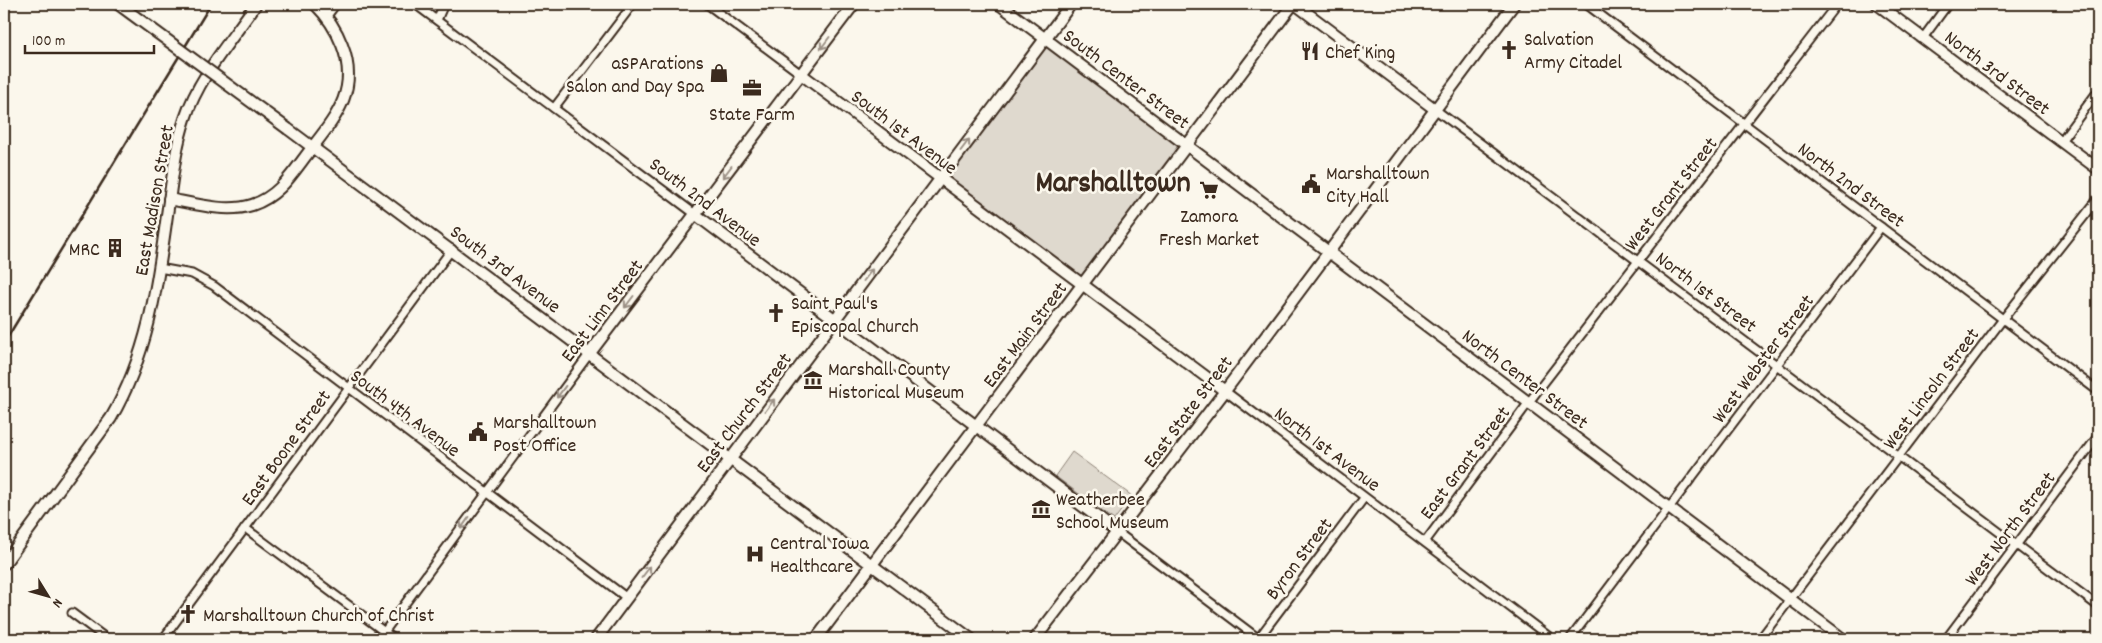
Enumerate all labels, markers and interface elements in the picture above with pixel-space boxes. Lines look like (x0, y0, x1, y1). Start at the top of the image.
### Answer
scale bar (25, 22, 154, 54)
street label: South Center Street (1056, 23, 1194, 137)
street label: North 3rd Street (1937, 25, 2055, 124)
place label: Salvation Army Citadel (1524, 27, 1622, 78)
text: 100 m (32, 31, 65, 53)
one-way arrow (819, 36, 830, 49)
church icon: Salvation Army Citadel (1498, 39, 1520, 61)
restaurant icon: Chef King (1299, 40, 1321, 62)
place label: Chef King (1325, 40, 1395, 68)
place label: aSPArations Salon and Day Spa (566, 51, 705, 102)
shop icon: aSPArations Salon and Day Spa (708, 62, 730, 84)
office icon: State Farm (741, 77, 763, 99)
street label: South 1st Avenue (844, 84, 962, 183)
place label: State Farm (709, 102, 795, 130)
street label: East Madison Street (129, 123, 183, 278)
street label: West Grant Street (1619, 132, 1726, 258)
street label: North 2nd Street (1791, 137, 1910, 236)
one-way arrow (960, 138, 970, 152)
street label: South 2nd Avenue (642, 152, 766, 255)
place label: Marshalltown City Hall (1326, 161, 1429, 212)
district label: Marshalltown (1035, 164, 1191, 207)
one-way arrow (721, 165, 732, 178)
public building icon: Marshalltown City Hall (1300, 173, 1322, 195)
supermarket icon: Zamora Fresh Market (1198, 179, 1220, 201)
place label: Zamora Fresh Market (1159, 204, 1259, 255)
street label: South 3rd Avenue (443, 219, 566, 322)
place label: MRC (69, 237, 100, 265)
building icon: MRC (104, 237, 126, 259)
street label: North 1st Street (1649, 246, 1762, 341)
street label: East Linn Street (555, 255, 651, 369)
one-way arrow (863, 268, 873, 282)
street label: East Main Street (977, 277, 1076, 395)
street label: West Webster Street (1707, 290, 1822, 430)
place label: Saint Paul's Episcopal Church (791, 291, 919, 342)
one-way arrow (623, 295, 634, 308)
church icon: Saint Paul's Episcopal Church (765, 302, 787, 324)
street label: North Center Street (1455, 323, 1593, 437)
street label: West Lincoln Street (1877, 323, 1987, 456)
street label: East Church Street (691, 348, 800, 480)
street label: East State Street (1138, 351, 1241, 475)
place label: Marshall County Historical Museum (828, 357, 964, 408)
street label: South 4th Avenue (343, 364, 465, 465)
museum icon: Marshall County Historical Museum (802, 369, 824, 391)
street label: East Boone Street (236, 385, 339, 513)
one-way arrow (556, 385, 566, 399)
one-way arrow (765, 399, 776, 412)
street label: North 1st Avenue (1267, 401, 1385, 500)
street label: East Grant Street (1414, 401, 1518, 526)
place label: Marshalltown Post Office (493, 410, 596, 461)
public building icon: Marshalltown Post Office (467, 421, 489, 443)
street label: West North Street (1959, 467, 2064, 593)
place label: Weatherbee School Museum (1056, 487, 1169, 538)
museum icon: Weatherbee School Museum (1030, 498, 1052, 520)
street label: Byron Street (1260, 513, 1341, 607)
one-way arrow (459, 516, 470, 529)
place label: Central Iowa Healthcare (770, 531, 869, 582)
hospital icon: Central Iowa Healthcare (744, 543, 766, 565)
one-way arrow (641, 565, 651, 579)
north arrow (22, 570, 72, 620)
text: N (47, 594, 67, 611)
church icon: Marshalltown Church of Christ (177, 603, 199, 625)
place label: Marshalltown Church of Christ (203, 603, 434, 631)

